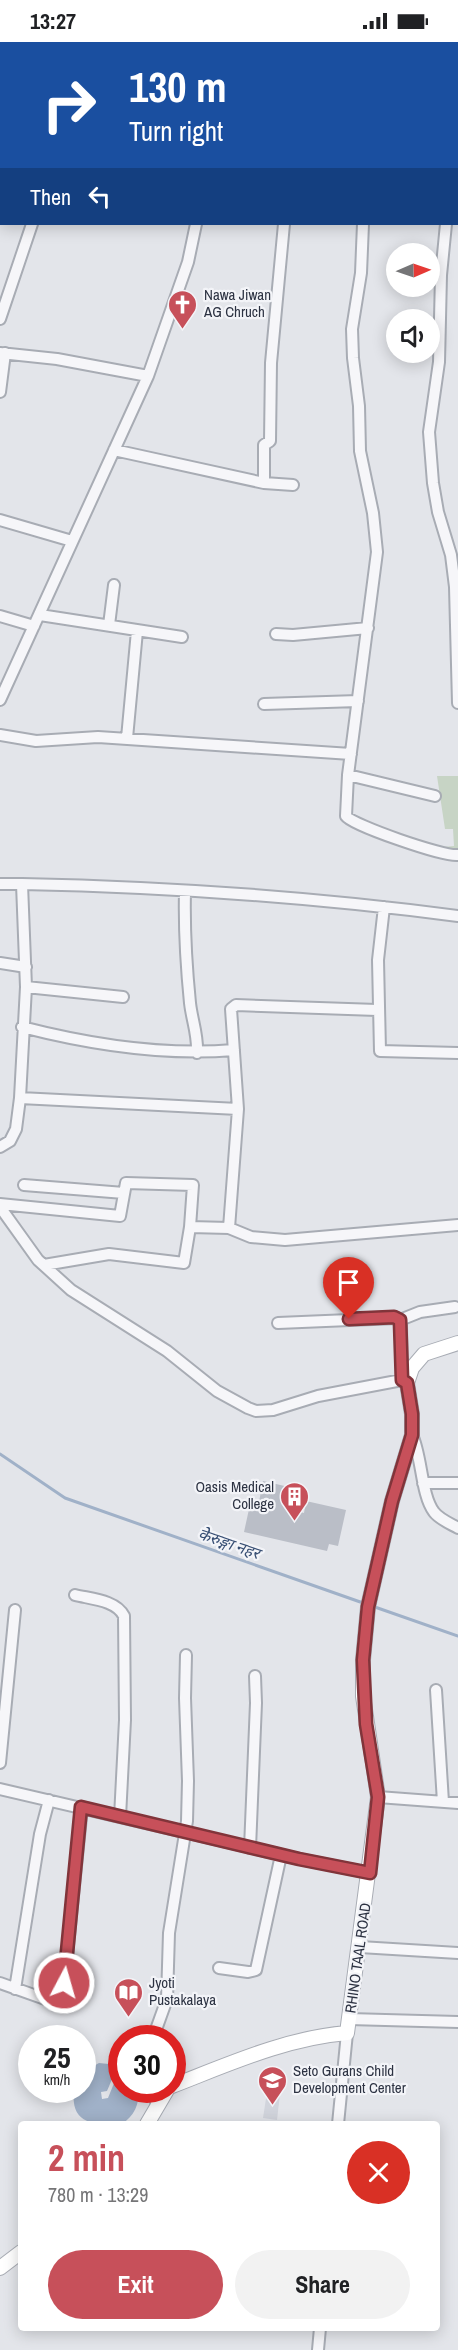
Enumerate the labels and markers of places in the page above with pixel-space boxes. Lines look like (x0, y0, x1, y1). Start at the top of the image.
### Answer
place label: Nawa Jiwan AG Chruch (203, 284, 271, 322)
church icon: Nawa Jiwan AG Chruch (167, 288, 199, 330)
pin (323, 1257, 374, 1319)
place label: Oasis Medical College (195, 1476, 274, 1514)
building icon: Oasis Medical College (279, 1480, 311, 1522)
place label: Jyoti Pustakalaya (149, 1972, 216, 2010)
library icon: Jyoti Pustakalaya (112, 1976, 144, 2018)
place label: Seto Gurans Child Development Center (293, 2060, 406, 2098)
school or university icon: Seto Gurans Child Development Center (256, 2064, 288, 2106)

